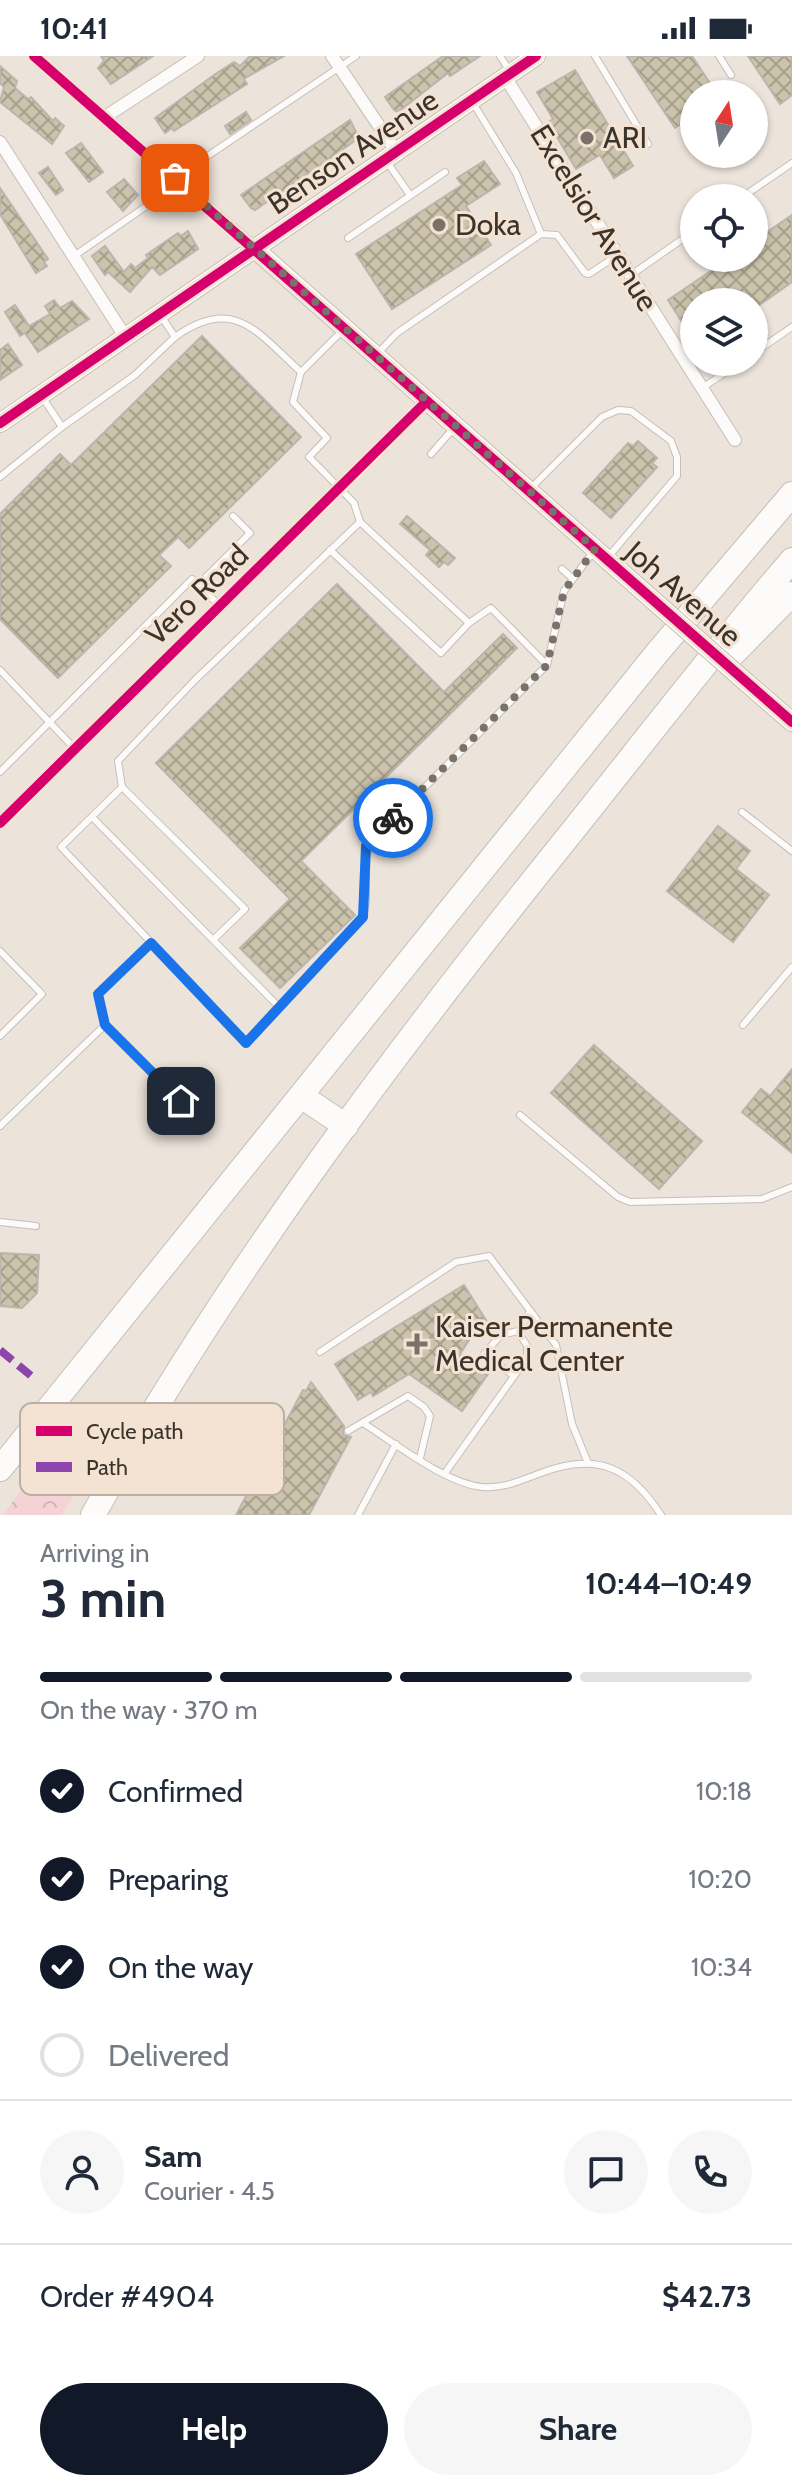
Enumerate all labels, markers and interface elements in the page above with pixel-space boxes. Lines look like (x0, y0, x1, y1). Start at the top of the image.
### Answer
text: 10:41 (40, 10, 108, 47)
north arrow (680, 80, 768, 168)
map controls (680, 80, 768, 376)
street label: Benson Avenue (260, 81, 445, 222)
street label: Excelsior Avenue (522, 118, 666, 318)
place label: ARI (603, 119, 647, 156)
marker: ARI (578, 129, 596, 147)
pin (141, 144, 209, 212)
icon: bag (153, 156, 197, 200)
button: locate (680, 184, 768, 272)
place label: Doka (455, 206, 521, 243)
marker: Doka (430, 216, 448, 234)
button: layers (680, 288, 768, 376)
street label: Joh Avenue (617, 532, 749, 654)
street label: Vero Road (137, 536, 256, 653)
courier (353, 778, 433, 858)
icon: bike (371, 796, 415, 840)
pin (147, 1067, 215, 1135)
icon: home (159, 1079, 203, 1123)
place label: Kaiser Permanente Medical Center (435, 1308, 673, 1379)
marker: Kaiser Permanente Medical Center (406, 1333, 428, 1355)
legend (20, 1403, 284, 1495)
text: Cycle path (86, 1418, 184, 1445)
text: Path (86, 1454, 128, 1481)
text: Arriving in (40, 1537, 150, 1569)
text: 10:44–10:49 (585, 1565, 752, 1602)
text: 3 min (40, 1567, 166, 1630)
text: On the way · 370 m (40, 1694, 258, 1726)
icon: check (40, 1769, 84, 1813)
text: Confirmed (108, 1773, 243, 1810)
text: 10:18 (696, 1775, 752, 1807)
icon: check (40, 1857, 84, 1901)
text: Preparing (108, 1861, 228, 1898)
text: 10:20 (688, 1863, 752, 1895)
icon: check (40, 1945, 84, 1989)
text: On the way (108, 1949, 253, 1986)
text: 10:34 (691, 1951, 752, 1983)
text: Delivered (108, 2037, 229, 2074)
button: person (40, 2130, 124, 2214)
button: chat (564, 2130, 648, 2214)
button: phone (668, 2130, 752, 2214)
text: Sam (144, 2138, 202, 2175)
text: Courier · 4.5 (144, 2175, 275, 2207)
text: Order #4904 (40, 2278, 214, 2315)
text: $42.73 (662, 2278, 752, 2315)
button: Help (40, 2383, 388, 2475)
button: Share (404, 2383, 752, 2475)

